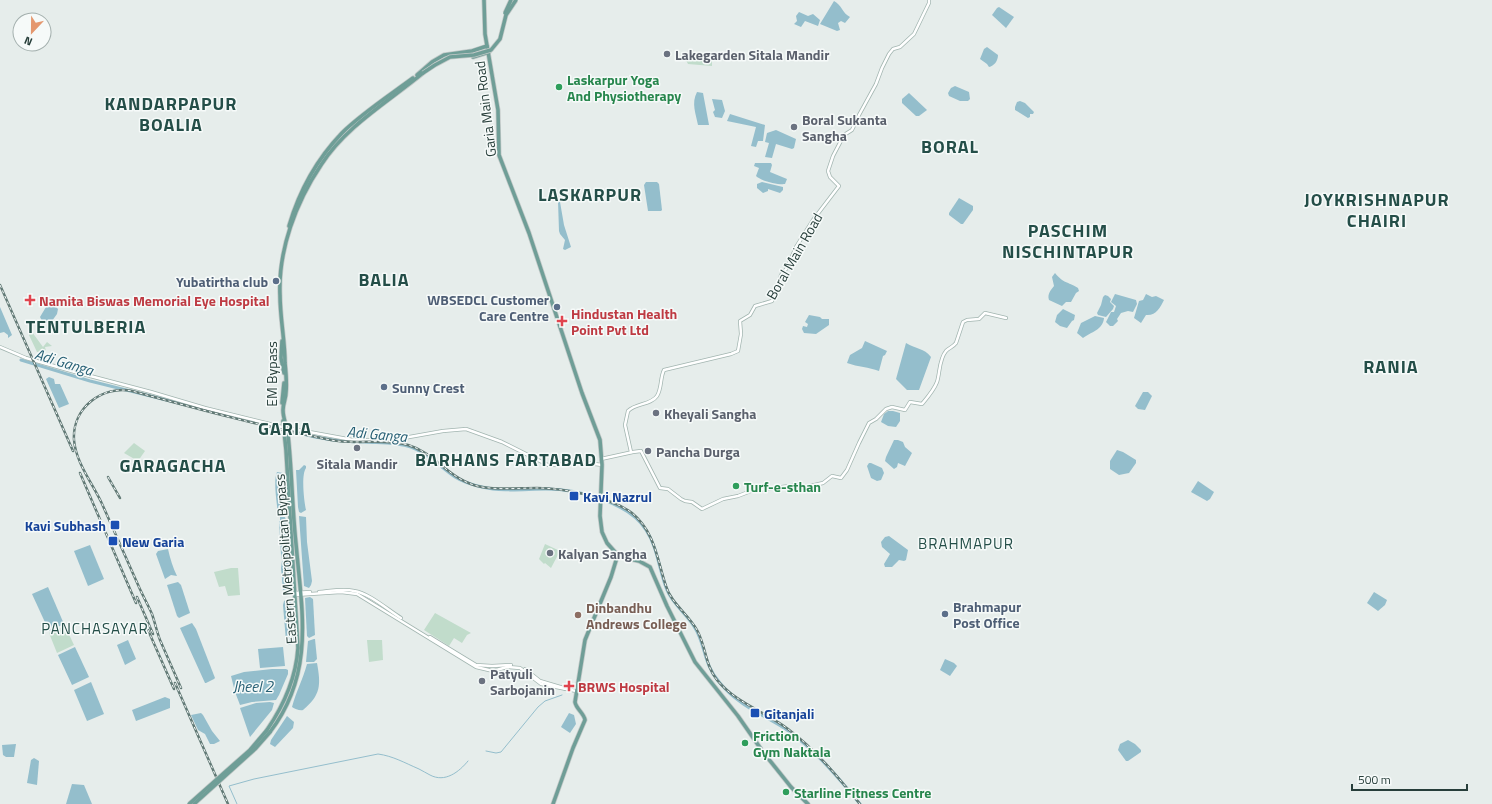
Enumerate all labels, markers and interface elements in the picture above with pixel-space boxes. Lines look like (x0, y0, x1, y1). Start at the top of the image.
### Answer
north arrow (12, 12, 52, 52)
text: N (22, 32, 35, 50)
place label: Lakegarden Sitala Mandir (675, 44, 829, 65)
marker: Lakegarden Sitala Mandir (662, 49, 672, 59)
street label: Garia Main Road (469, 60, 501, 158)
place label: Laskarpur Yoga And Physiotherapy (567, 69, 681, 106)
marker: Laskarpur Yoga And Physiotherapy (554, 82, 564, 92)
district label: KANDARPAPUR BOALIA (105, 90, 237, 138)
place label: Boral Sukanta Sangha (802, 109, 887, 146)
marker: Boral Sukanta Sangha (789, 122, 799, 132)
district label: BORAL (921, 133, 979, 160)
district label: LASKARPUR (538, 181, 642, 208)
district label: JOYKRISHNAPUR CHAIRI (1304, 186, 1450, 234)
street label: Boral Main Road (761, 209, 827, 303)
district label: PASCHIM NISCHINTAPUR (1002, 217, 1134, 265)
district label: BALIA (358, 266, 410, 293)
place label: Yubatirtha club (176, 271, 268, 292)
marker: Yubatirtha club (271, 276, 281, 286)
place label: WBSEDCL Customer Care Centre (427, 289, 549, 326)
place label: Namita Biswas Memorial Eye Hospital (39, 290, 270, 311)
marker: Namita Biswas Memorial Eye Hospital (24, 294, 36, 306)
marker: WBSEDCL Customer Care Centre (552, 302, 562, 312)
place label: Hindustan Health Point Pvt Ltd (571, 303, 677, 340)
district label: TENTULBERIA (26, 313, 146, 340)
marker: Hindustan Health Point Pvt Ltd (556, 315, 568, 327)
street label: EM Bypass (261, 341, 282, 407)
water label: Adi Ganga (32, 342, 98, 382)
district label: RANIA (1363, 353, 1419, 380)
place label: Sunny Crest (392, 377, 465, 398)
marker: Sunny Crest (379, 382, 389, 392)
place label: Kheyali Sangha (664, 403, 756, 424)
marker: Kheyali Sangha (651, 408, 661, 418)
district label: GARIA (258, 415, 312, 442)
water label: Adi Ganga (346, 420, 409, 448)
place label: Pancha Durga (656, 441, 740, 462)
marker: Sitala Mandir (352, 443, 362, 453)
district label: BARHANS FARTABAD (415, 446, 597, 473)
marker: Pancha Durga (643, 446, 653, 456)
district label: GARAGACHA (120, 452, 226, 479)
place label: Sitala Mandir (317, 453, 397, 474)
street label: Eastern Metropolitan Bypass (269, 473, 301, 645)
place label: Turf-e-sthan (744, 476, 821, 497)
marker: Turf-e-sthan (731, 481, 741, 491)
place label: Kavi Nazrul (583, 486, 652, 507)
marker: Kavi Nazrul (568, 490, 580, 502)
place label: Kavi Subhash (25, 515, 106, 536)
marker: Kavi Subhash (109, 519, 121, 531)
place label: New Garia (122, 531, 184, 552)
district label: BRAHMAPUR (918, 532, 1014, 555)
marker: New Garia (107, 535, 119, 547)
place label: Kalyan Sangha (558, 543, 647, 564)
marker: Kalyan Sangha (545, 548, 555, 558)
place label: Brahmapur Post Office (953, 596, 1021, 633)
place label: Dinbandhu Andrews College (586, 597, 687, 634)
marker: Brahmapur Post Office (940, 609, 950, 619)
marker: Dinbandhu Andrews College (573, 610, 583, 620)
district label: PANCHASAYAR (41, 617, 149, 640)
place label: Patyuli Sarbojanin (490, 663, 555, 700)
water label: Jheel 2 (233, 675, 274, 698)
marker: Patyuli Sarbojanin (477, 676, 487, 686)
place label: BRWS Hospital (578, 676, 670, 697)
marker: BRWS Hospital (563, 680, 575, 692)
place label: Gitanjali (764, 703, 814, 724)
marker: Gitanjali (749, 707, 761, 719)
place label: Friction Gym Naktala (753, 725, 831, 762)
marker: Friction Gym Naktala (740, 738, 750, 748)
scale bar (1352, 766, 1467, 792)
text: 500 m (1358, 770, 1391, 789)
place label: Starline Fitness Centre (794, 782, 932, 803)
marker: Starline Fitness Centre (781, 787, 791, 797)

